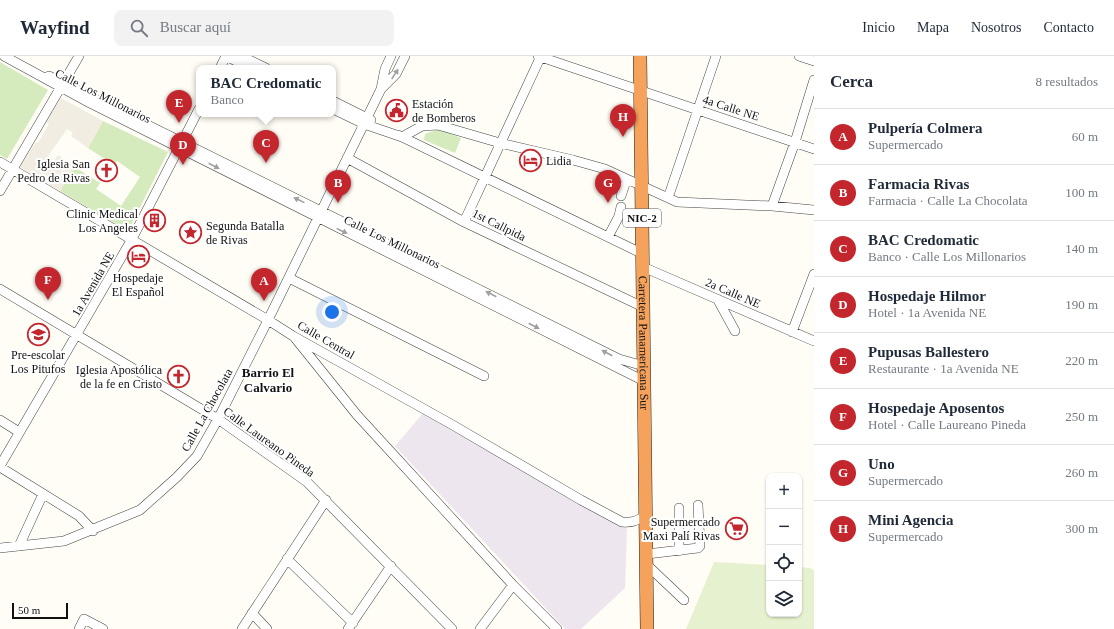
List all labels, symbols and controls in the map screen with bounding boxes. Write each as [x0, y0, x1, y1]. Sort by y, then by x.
search box [114, 10, 394, 46]
text: Wayfind [20, 17, 90, 38]
icon: search [128, 17, 150, 39]
text: Buscar aquí [160, 19, 231, 35]
text: Inicio [862, 20, 895, 35]
text: Mapa [917, 20, 949, 35]
text: Nosotros [971, 20, 1021, 35]
text: Contacto [1043, 20, 1094, 35]
popup [196, 65, 336, 117]
street label: Calle Los Millonarios [53, 66, 153, 126]
one-way arrow [391, 68, 398, 80]
text: Cerca [830, 72, 873, 91]
text: 8 resultados [1036, 74, 1098, 89]
text: BAC Credomatic [211, 75, 321, 91]
pin: E [166, 90, 192, 123]
text: Banco [211, 92, 244, 107]
street label: 4a Calle NE [701, 92, 761, 124]
place label: Estación de Bomberos [412, 97, 476, 125]
public building icon: Estación de Bomberos [383, 98, 409, 124]
pin: H [610, 104, 636, 137]
text: Pulpería Colmera [868, 120, 983, 136]
text: A [838, 129, 848, 144]
text: 60 m [1072, 129, 1098, 144]
pin: C [253, 130, 279, 163]
pin: D [170, 132, 196, 165]
text: Supermercado [868, 137, 943, 152]
hotel icon: Lidia [518, 148, 544, 174]
place label: Lidia [546, 154, 572, 168]
place label: Iglesia San Pedro de Rivas [17, 157, 90, 185]
church icon: Iglesia San Pedro de Rivas [93, 158, 119, 184]
one-way arrow [208, 162, 220, 169]
pin: B [325, 170, 351, 203]
pin: G [595, 170, 621, 203]
text: Farmacia Rivas [868, 176, 969, 192]
text: B [839, 185, 847, 200]
text: 100 m [1065, 185, 1098, 200]
text: Farmacia · Calle La Chocolata [868, 193, 1028, 208]
one-way arrow [293, 197, 305, 203]
street label: 1st Callpida [470, 206, 529, 244]
place label: Clinic Medical Los Angeles [66, 207, 139, 235]
building icon: Clinic Medical Los Angeles [141, 208, 167, 234]
road number: NIC-2 [623, 209, 661, 227]
street label: Calle Los Millonarios [342, 213, 443, 272]
place label: Segunda Batalla de Rivas [206, 219, 285, 247]
place icon: Segunda Batalla de Rivas [177, 220, 203, 246]
one-way arrow [337, 228, 348, 234]
text: BAC Credomatic [868, 232, 979, 248]
text: C [838, 241, 848, 256]
text: 140 m [1065, 241, 1098, 256]
hotel icon: Hospedaje El Español [125, 244, 151, 270]
street label: 1a Avenida NE [69, 249, 117, 319]
text: Banco · Calle Los Millonarios [868, 249, 1026, 264]
pin: F [35, 267, 61, 300]
pin: A [251, 268, 277, 301]
place label: Hospedaje El Español [112, 271, 165, 299]
street label: 2a Calle NE [703, 275, 763, 311]
street label: Carretera Panamericana Sur [636, 276, 651, 410]
text: Hospedaje Hilmor [868, 288, 986, 304]
one-way arrow [485, 291, 497, 298]
text: D [838, 297, 848, 312]
text: 190 m [1065, 297, 1098, 312]
your location [322, 302, 342, 322]
text: Hotel · 1a Avenida NE [868, 305, 986, 320]
street label: Calle Central [295, 318, 358, 362]
school or university icon: Pre-escolar Los Pitufos [25, 321, 51, 347]
one-way arrow [528, 323, 540, 329]
text: Pupusas Ballestero [868, 344, 989, 360]
place label: Pre-escolar Los Pitufos [10, 348, 66, 376]
one-way arrow [602, 349, 613, 356]
text: E [839, 353, 847, 368]
text: 220 m [1065, 353, 1098, 368]
text: Restaurante · 1a Avenida NE [868, 361, 1019, 376]
place label: Iglesia Apostólica de la fe en Cristo [76, 363, 163, 391]
church icon: Iglesia Apostólica de la fe en Cristo [165, 364, 191, 390]
district label: Barrio El Calvario [242, 365, 295, 395]
street label: Calle La Chocolata [178, 366, 236, 454]
text: Hospedaje Aposentos [868, 400, 1004, 416]
street label: Calle Laureano Pineda [221, 404, 318, 480]
text: F [839, 409, 847, 424]
text: 250 m [1065, 409, 1098, 424]
text: Hotel · Calle Laureano Pineda [868, 417, 1026, 432]
text: Uno [868, 456, 895, 472]
text: G [838, 465, 848, 480]
text: 260 m [1065, 465, 1098, 480]
map controls [766, 473, 802, 617]
button: + [766, 473, 802, 509]
text: Supermercado [868, 473, 943, 488]
button: − [766, 509, 802, 545]
text: Mini Agencia [868, 512, 953, 528]
place label: Supermercado Maxi Palí Rivas [643, 515, 720, 543]
supermarket icon: Supermercado Maxi Palí Rivas [723, 516, 749, 542]
text: H [838, 521, 848, 536]
text: 300 m [1065, 521, 1098, 536]
text: Supermercado [868, 529, 943, 544]
button: locate [766, 545, 802, 581]
button: layers [766, 581, 802, 617]
scale bar [12, 601, 68, 620]
text: 50 m [18, 604, 40, 616]

